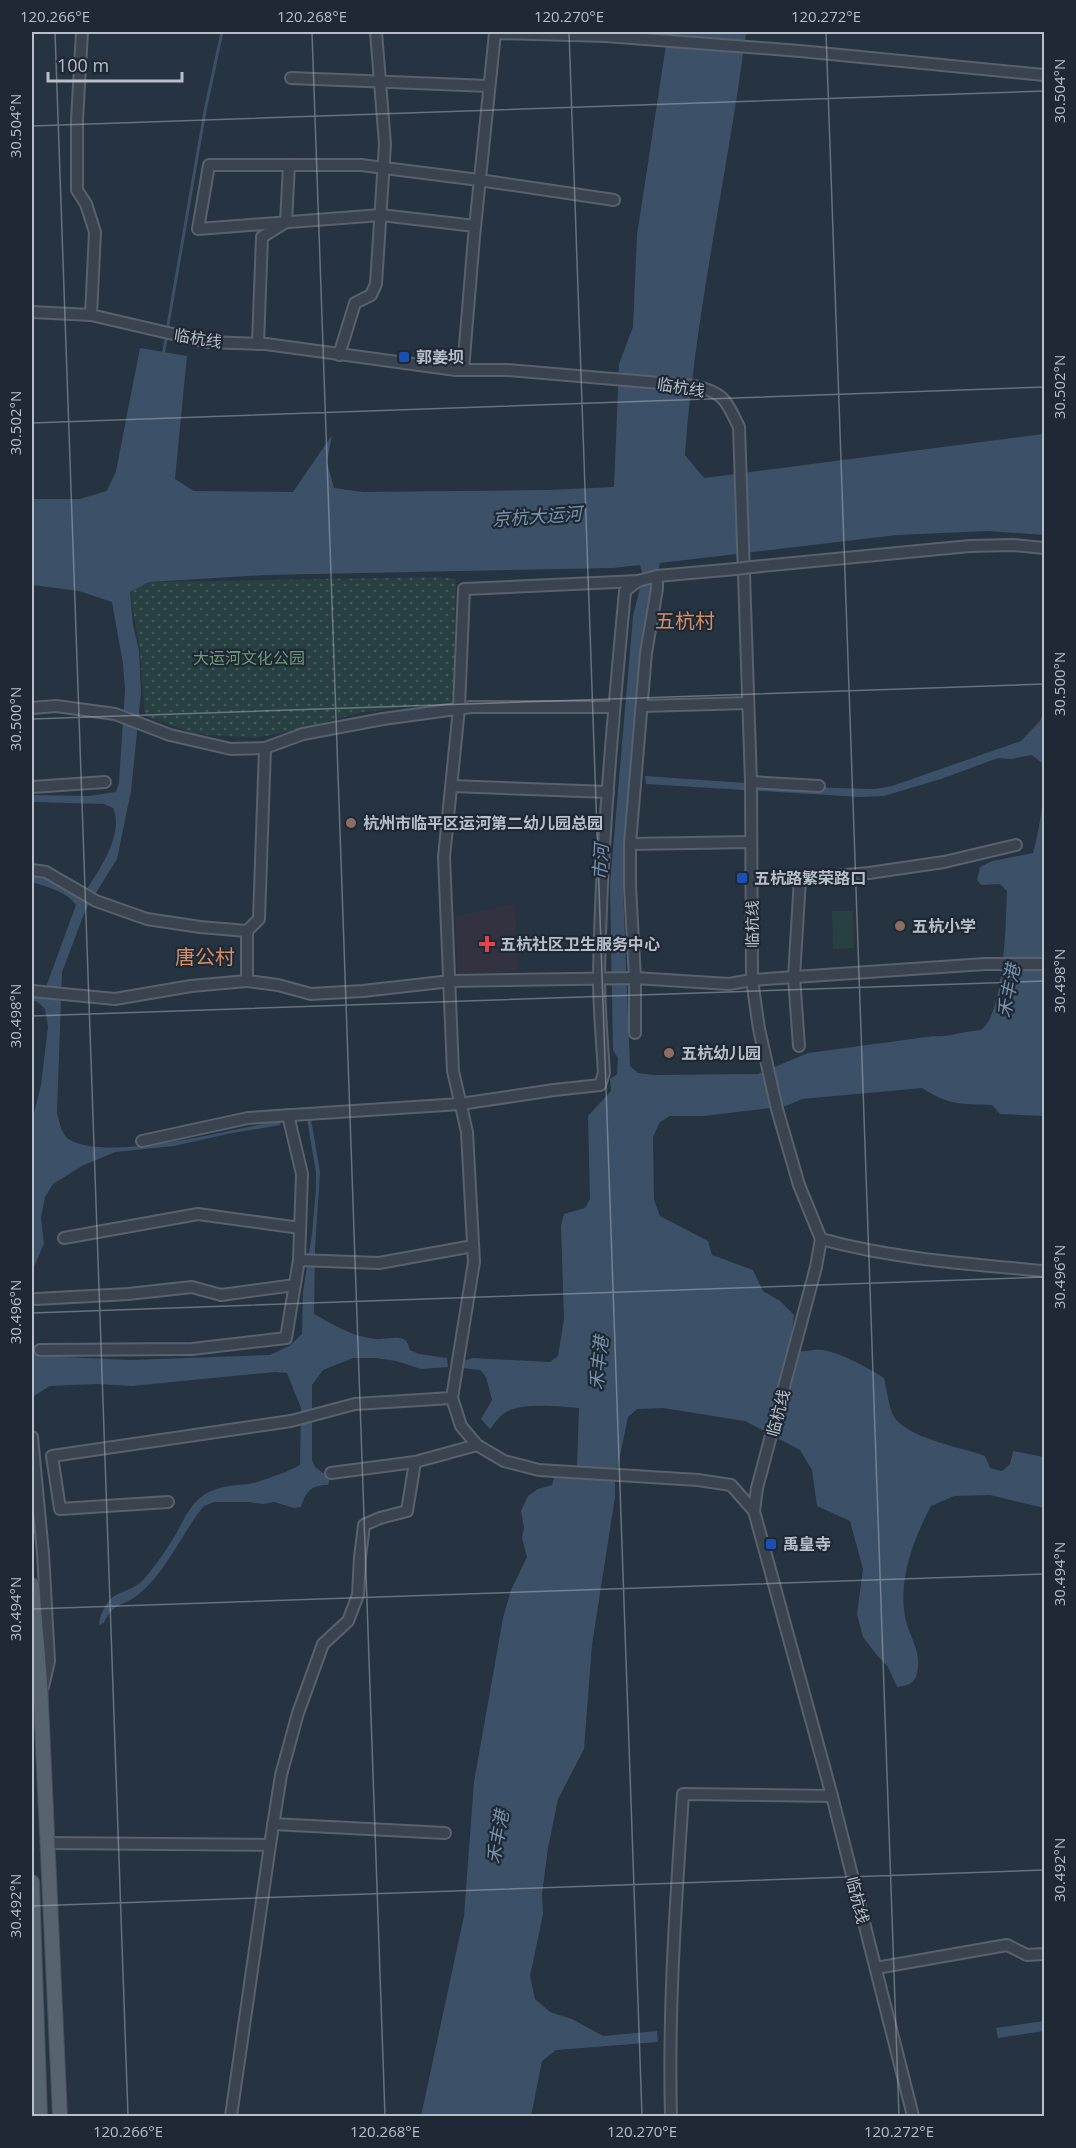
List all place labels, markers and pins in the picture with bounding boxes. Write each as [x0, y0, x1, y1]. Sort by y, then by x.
place label: 郭姜坝 [416, 346, 464, 368]
marker: 郭姜坝 [397, 350, 411, 364]
place label: 杭州市临平区运河第二幼儿园总园 [363, 812, 603, 834]
marker: 杭州市临平区运河第二幼儿园总园 [344, 816, 358, 830]
place label: 五杭路繁荣路口 [754, 867, 866, 889]
marker: 五杭路繁荣路口 [735, 871, 749, 885]
place label: 五杭小学 [912, 915, 976, 937]
marker: 五杭小学 [893, 919, 907, 933]
place label: 五杭社区卫生服务中心 [500, 933, 660, 955]
marker: 五杭社区卫生服务中心 [478, 935, 496, 953]
place label: 五杭幼儿园 [681, 1042, 761, 1064]
marker: 五杭幼儿园 [662, 1046, 676, 1060]
place label: 禹皇寺 [783, 1533, 831, 1555]
marker: 禹皇寺 [764, 1537, 778, 1551]

